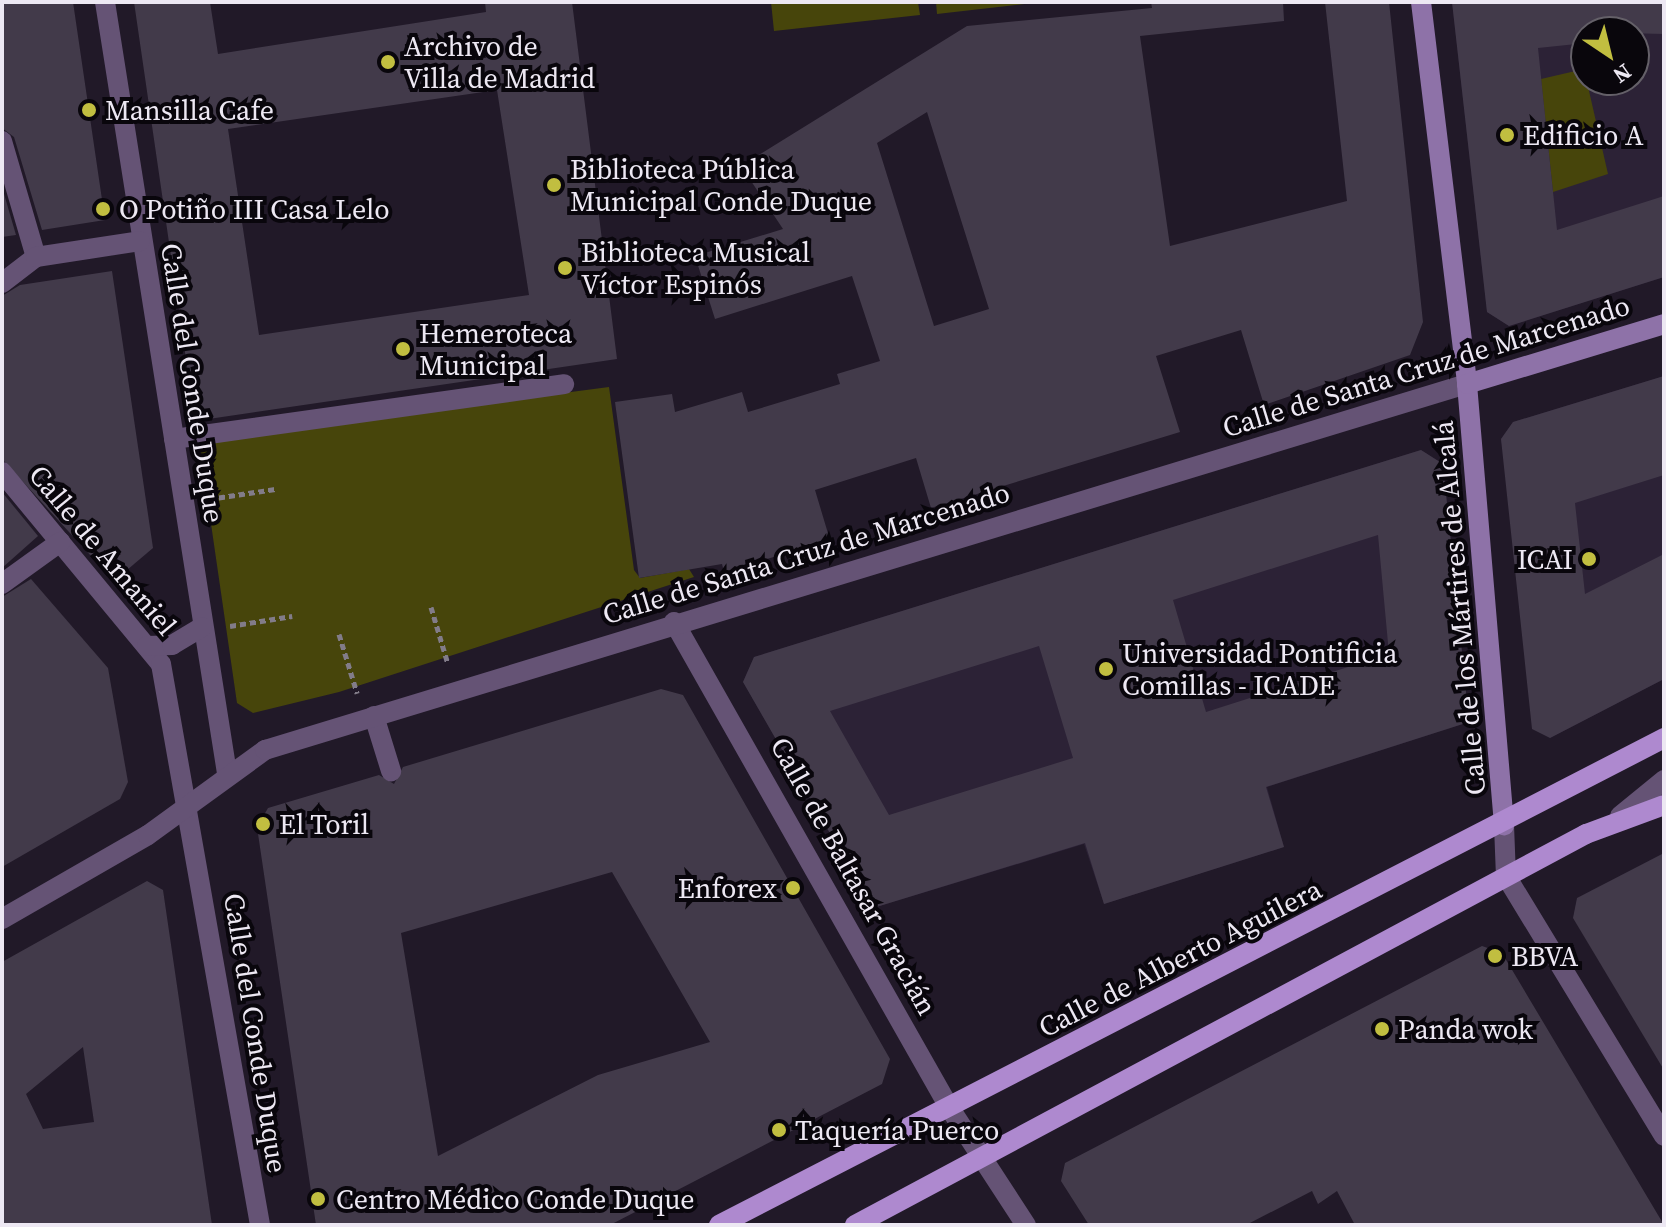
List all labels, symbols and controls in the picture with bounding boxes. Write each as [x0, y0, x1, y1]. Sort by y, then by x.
north arrow [1570, 16, 1650, 96]
place label: Archivo de Villa de Madrid [404, 29, 595, 95]
marker: Archivo de Villa de Madrid [379, 53, 397, 71]
text: N [1607, 57, 1638, 91]
place label: Mansilla Cafe [105, 93, 274, 127]
marker: Mansilla Cafe [80, 101, 98, 119]
place label: Edificio A [1523, 118, 1644, 152]
marker: Edificio A [1498, 126, 1516, 144]
place label: Biblioteca Pública Municipal Conde Duque [570, 152, 872, 218]
marker: Biblioteca Pública Municipal Conde Duque [545, 176, 563, 194]
place label: O Potiño III Casa Lelo [119, 192, 390, 226]
marker: O Potiño III Casa Lelo [94, 200, 112, 218]
place label: Biblioteca Musical Víctor Espinós [581, 235, 810, 301]
street label: Calle del Conde Duque [154, 241, 232, 525]
marker: Biblioteca Musical Víctor Espinós [556, 259, 574, 277]
street label: Calle de Santa Cruz de Marcenado [1218, 288, 1634, 444]
place label: Hemeroteca Municipal [419, 316, 572, 382]
marker: Hemeroteca Municipal [394, 340, 412, 358]
street label: Calle de los Mártires de Alcalá [1426, 420, 1492, 796]
street label: Calle de Amaniel [22, 458, 184, 642]
street label: Calle de Santa Cruz de Marcenado [598, 475, 1014, 631]
place label: ICAI [1517, 542, 1573, 576]
marker: ICAI [1580, 550, 1598, 568]
place label: Universidad Pontificia Comillas - ICADE [1122, 636, 1397, 702]
marker: Universidad Pontificia Comillas - ICADE [1097, 660, 1115, 678]
street label: Calle de Baltasar Gracián [764, 731, 944, 1021]
place label: El Toril [279, 807, 370, 841]
marker: El Toril [254, 815, 272, 833]
place label: Enforex [678, 871, 777, 905]
street label: Calle de Alberto Aguilera [1033, 872, 1327, 1044]
marker: Enforex [784, 879, 802, 897]
street label: Calle del Conde Duque [217, 891, 295, 1175]
place label: BBVA [1511, 939, 1578, 973]
marker: BBVA [1486, 947, 1504, 965]
place label: Panda wok [1398, 1012, 1533, 1046]
marker: Panda wok [1373, 1020, 1391, 1038]
place label: Taquería Puerco [795, 1113, 999, 1147]
marker: Taquería Puerco [770, 1121, 788, 1139]
place label: Centro Médico Conde Duque [336, 1182, 695, 1216]
marker: Centro Médico Conde Duque [307, 1188, 329, 1210]

